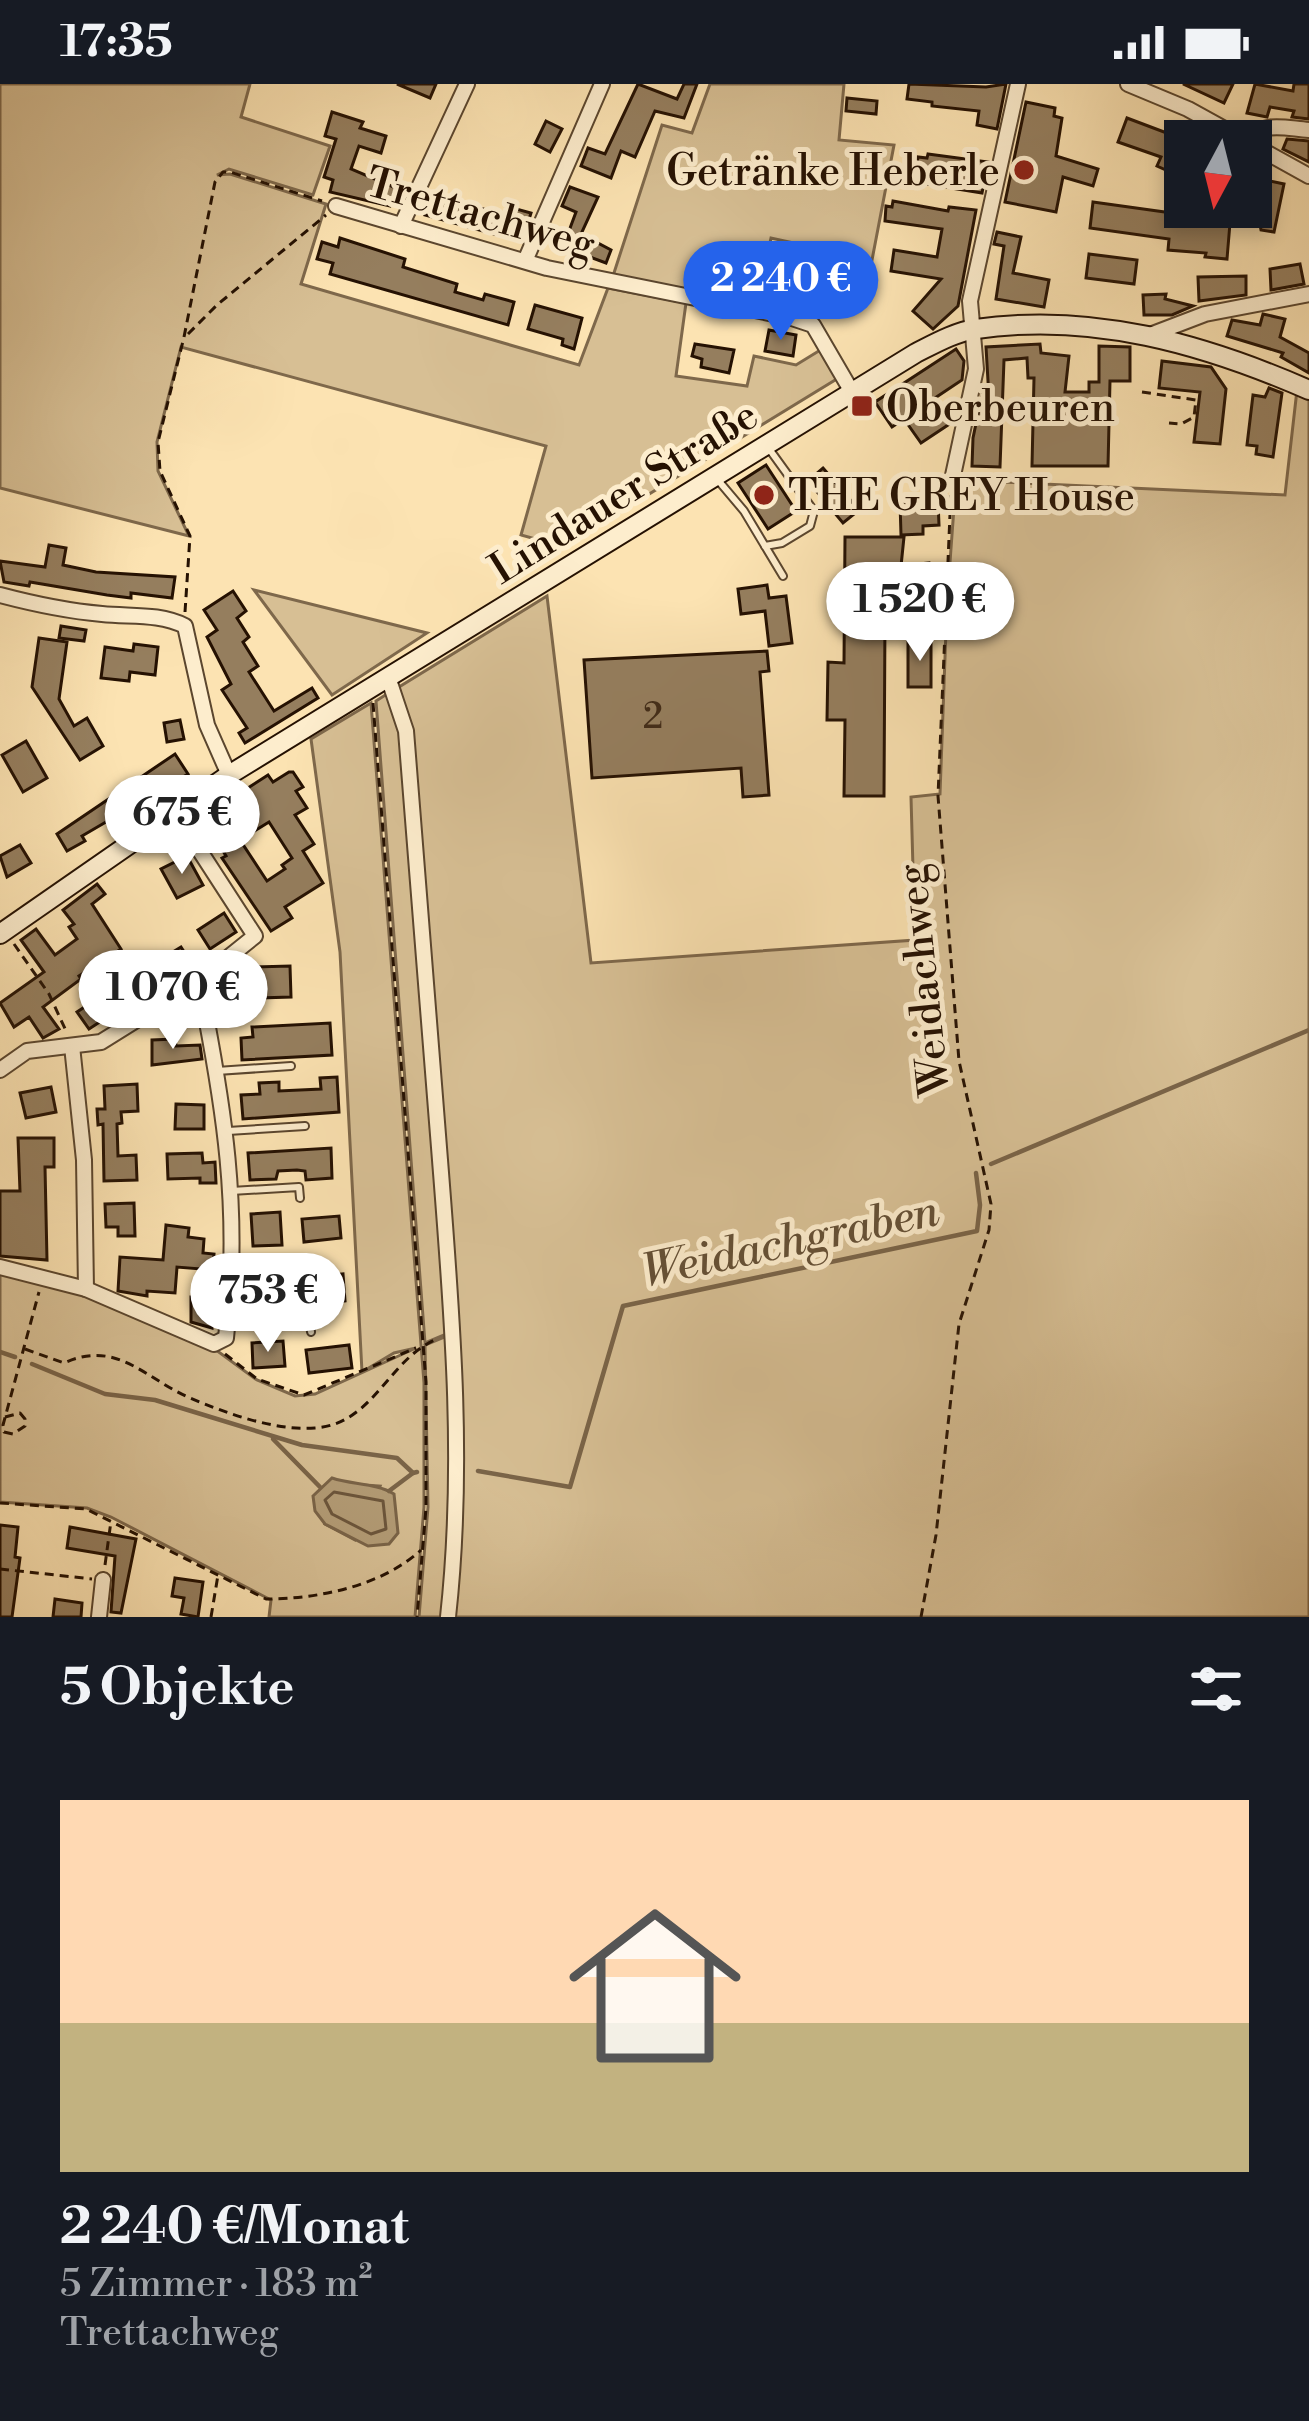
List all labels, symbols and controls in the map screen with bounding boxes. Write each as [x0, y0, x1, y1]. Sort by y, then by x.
text: 17:35 [60, 14, 173, 71]
north arrow [1164, 120, 1272, 228]
map controls [1164, 120, 1272, 228]
place label: Getränke Heberle [666, 146, 1000, 199]
street label: Trettachweg [359, 156, 601, 273]
marker: Getränke Heberle [1011, 157, 1037, 183]
pin: 2 240 € [670, 241, 892, 343]
text: 2 240 € [710, 255, 852, 304]
place label: Oberbeuren [886, 382, 1115, 435]
street label: Lindauer Straße [480, 389, 768, 597]
marker: Oberbeuren [849, 393, 875, 419]
place label: THE GREY House [788, 471, 1135, 524]
marker: THE GREY House [751, 482, 777, 508]
pin: 1 520 € [809, 562, 1031, 664]
text: 1 520 € [853, 576, 987, 625]
house number: 2 [643, 695, 663, 740]
pin: 675 € [98, 775, 266, 877]
text: 675 € [132, 789, 232, 838]
street label: Weidachweg [886, 861, 964, 1100]
pin: 1 070 € [62, 950, 284, 1052]
text: 1 070 € [106, 964, 240, 1013]
water label: Weidachgraben [637, 1183, 945, 1302]
pin: 753 € [184, 1253, 352, 1355]
text: 753 € [217, 1267, 319, 1316]
icon: filters [1183, 1656, 1249, 1722]
text: 5 Objekte [60, 1657, 294, 1721]
icon: home [547, 1878, 763, 2094]
text: 2 240 €/Monat [60, 2196, 409, 2260]
text: 5 Zimmer · 183 m² [60, 2260, 373, 2309]
text: Trettachweg [60, 2309, 279, 2358]

